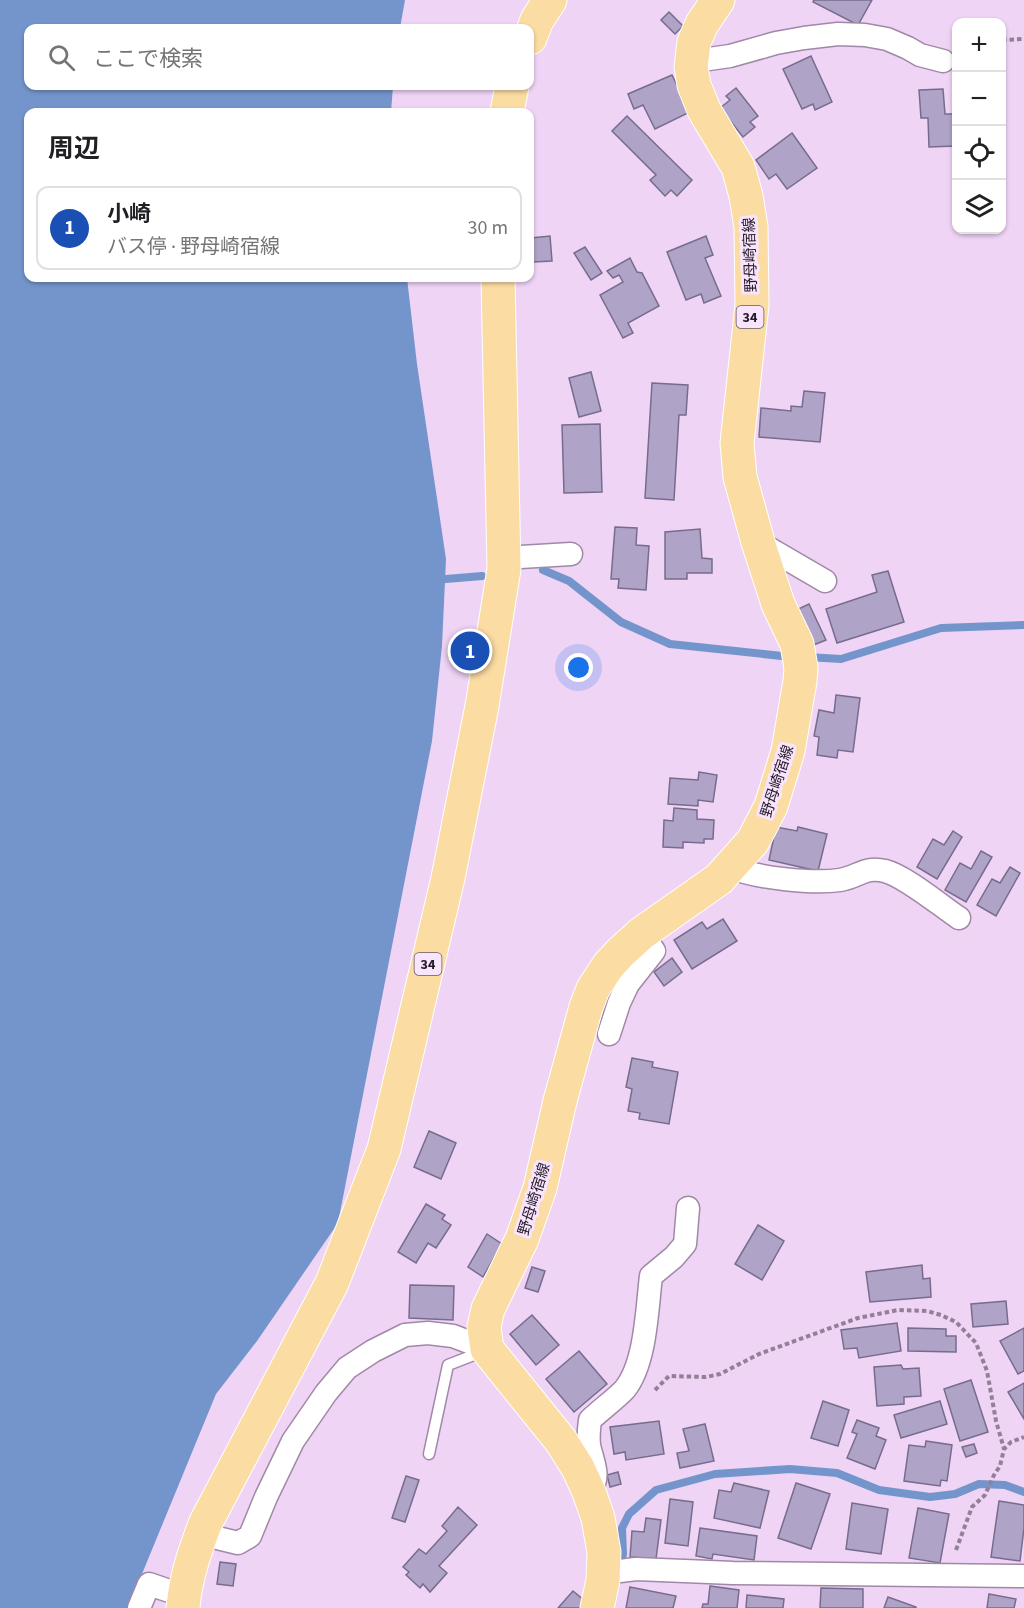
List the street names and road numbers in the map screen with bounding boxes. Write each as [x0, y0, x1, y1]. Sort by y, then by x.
street label: 野母崎宿線 [739, 217, 762, 293]
road number: 34 [736, 306, 764, 328]
street label: 野母崎宿線 [756, 742, 799, 820]
road number: 34 [414, 953, 442, 975]
street label: 野母崎宿線 [513, 1160, 555, 1238]

